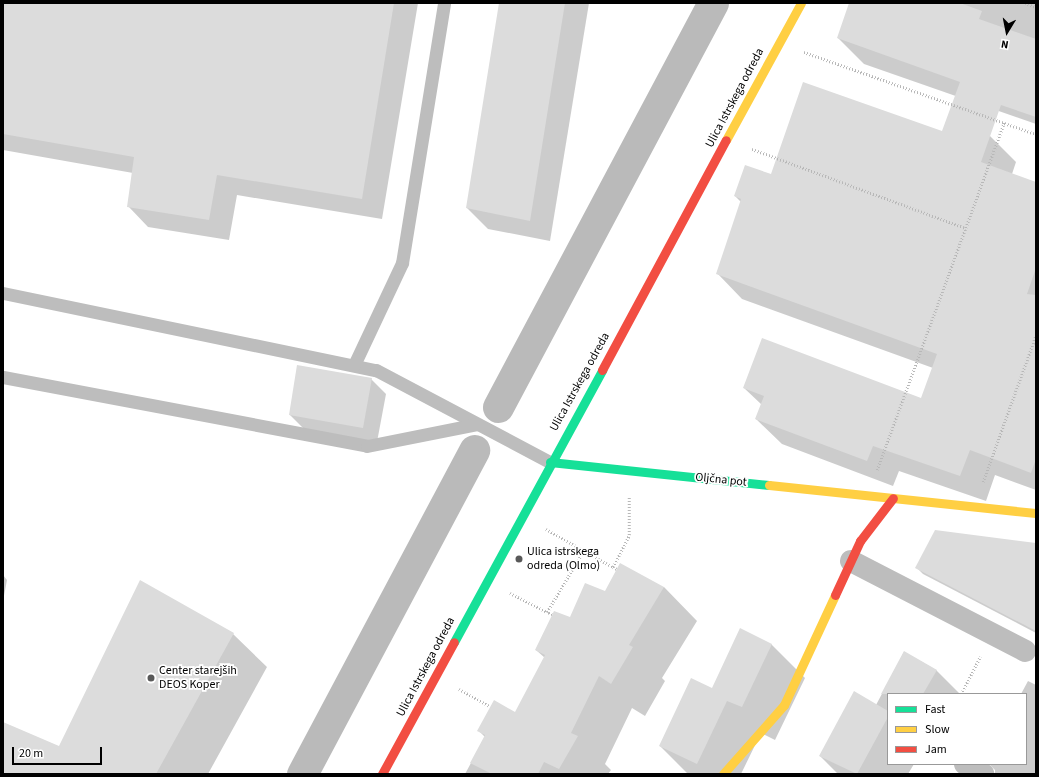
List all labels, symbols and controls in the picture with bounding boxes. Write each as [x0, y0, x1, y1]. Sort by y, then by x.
north arrow [987, 12, 1027, 52]
text: N [1000, 36, 1010, 52]
street label: Ulica Istrskega odreda [703, 46, 767, 150]
street label: Ulica Istrskega odreda [547, 330, 613, 434]
street label: Oljčna pot [695, 470, 747, 490]
place label: Ulica istrskega odreda (Olmo) [527, 545, 600, 573]
marker: Ulica istrskega odreda (Olmo) [514, 554, 524, 564]
street label: Ulica Istrskega odreda [394, 615, 458, 719]
place label: Center starejših DEOS Koper [159, 664, 237, 692]
marker: Center starejših DEOS Koper [146, 673, 156, 683]
legend [887, 693, 1027, 765]
text: Fast [925, 701, 945, 718]
text: Slow [925, 721, 950, 738]
scale bar [14, 739, 104, 765]
text: Jam [925, 741, 947, 758]
text: 20 m [19, 745, 43, 762]

